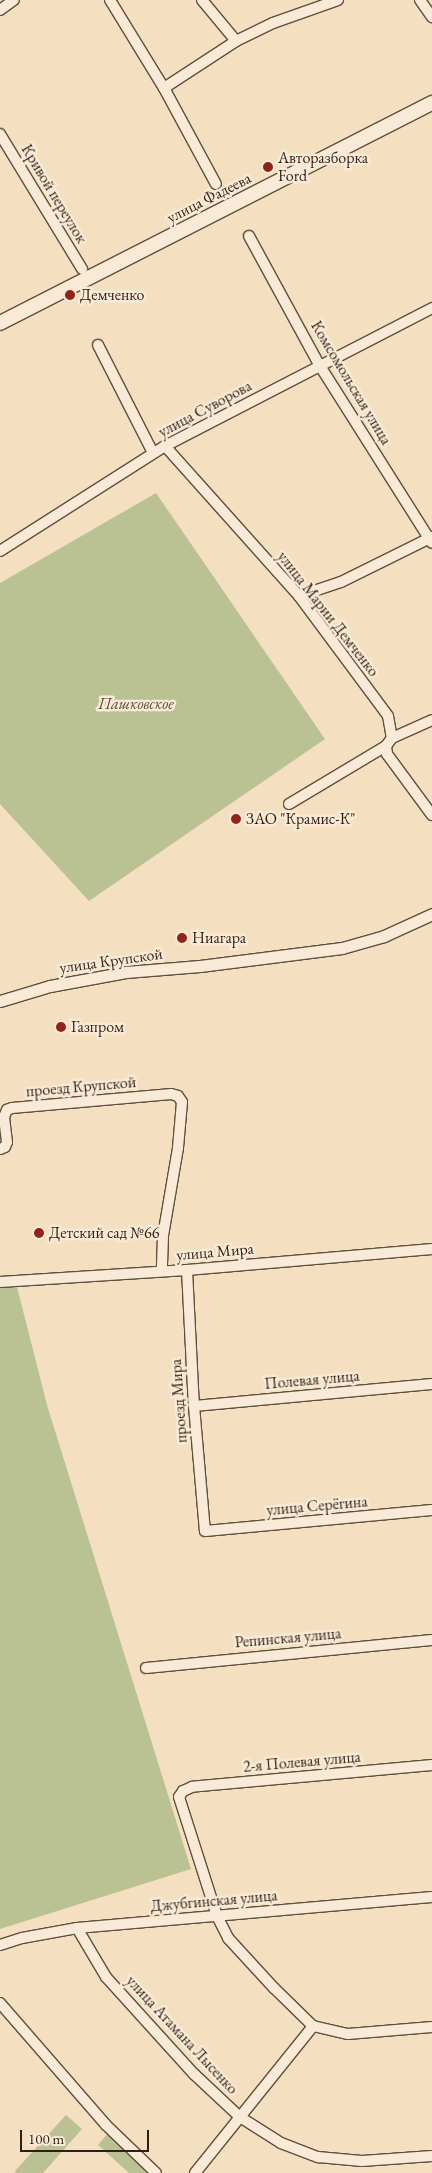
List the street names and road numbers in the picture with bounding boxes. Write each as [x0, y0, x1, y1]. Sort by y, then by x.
street label: Кривой переулок [17, 141, 91, 247]
street label: улица Фадеева [164, 169, 254, 227]
street label: Комсомольская улица [306, 317, 396, 449]
street label: улица Суворова [155, 376, 255, 442]
street label: улица Марии Демченко [273, 547, 383, 681]
street label: улица Крупской [58, 944, 164, 978]
street label: проезд Крупской [25, 1073, 137, 1101]
street label: улица Мира [175, 1239, 255, 1265]
street label: проезд Мира [166, 1358, 192, 1444]
street label: Полевая улица [264, 1366, 360, 1394]
street label: улица Серёгина [266, 1492, 368, 1520]
street label: Репинская улица [234, 1624, 342, 1652]
street label: 2-я Полевая улица [242, 1747, 362, 1777]
street label: Джубгинская улица [150, 1886, 278, 1916]
street label: улица Атамана Лысенко [122, 1972, 242, 2098]

